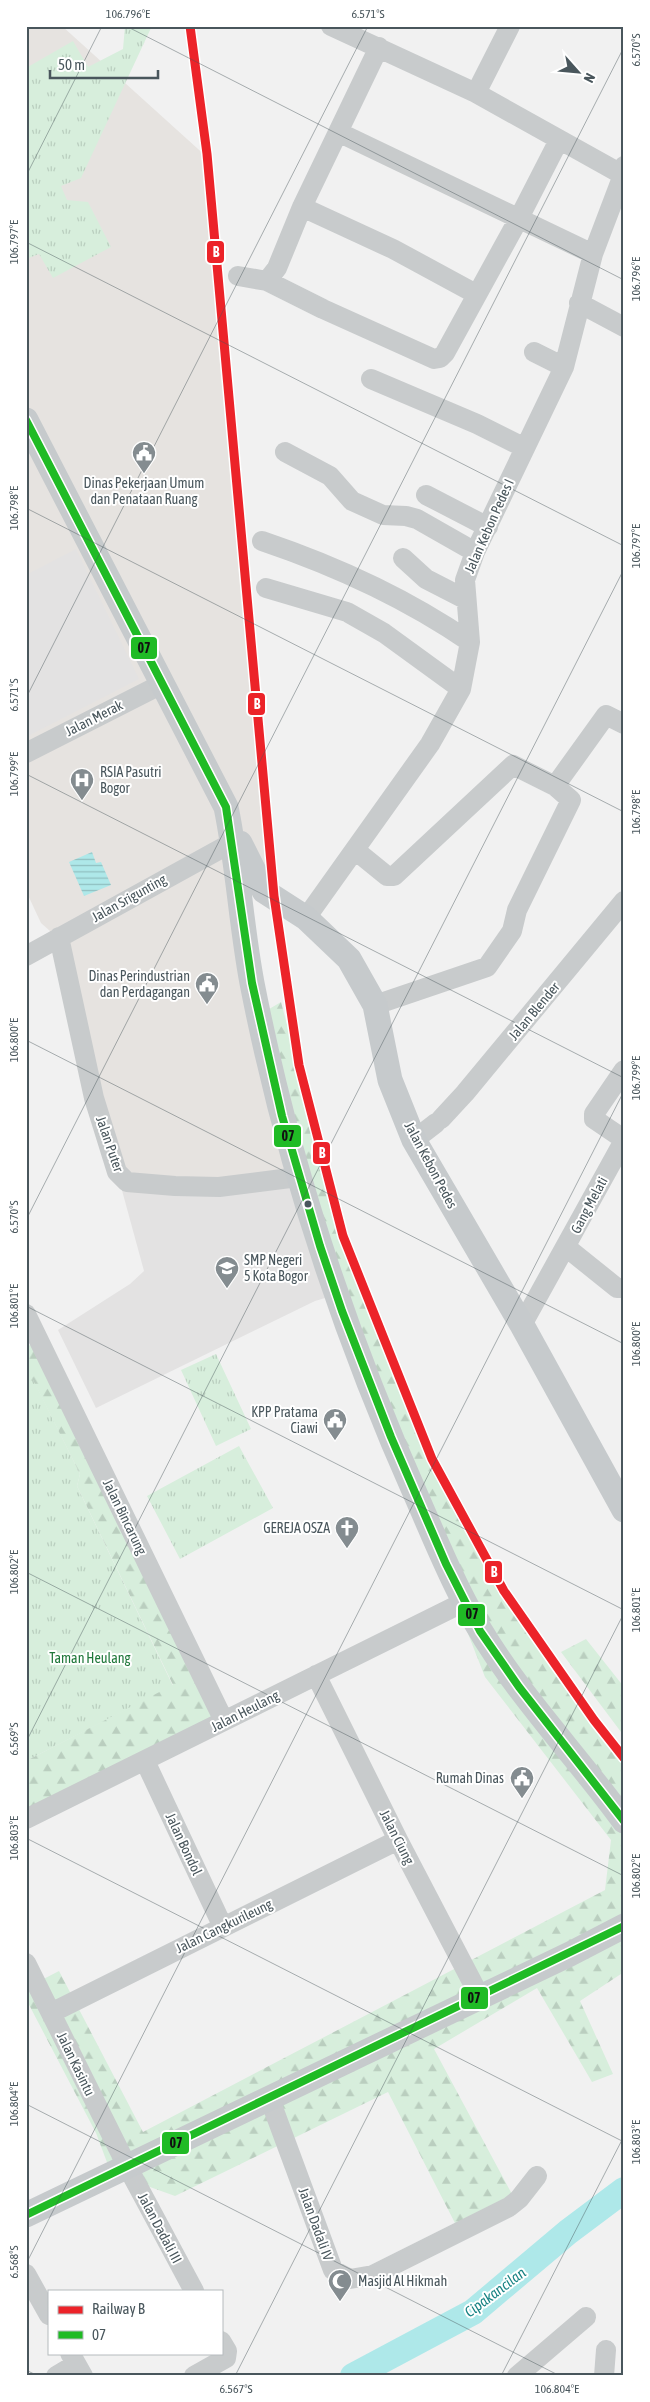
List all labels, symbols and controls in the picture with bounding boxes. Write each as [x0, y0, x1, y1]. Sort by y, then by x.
text: 106.796°E [106, 7, 150, 21]
text: 6.571°S [351, 7, 385, 21]
text: 6.570°S [629, 33, 643, 67]
scale bar [50, 48, 158, 80]
north arrow [552, 48, 602, 98]
text: 50 m [58, 56, 85, 73]
text: N [581, 71, 599, 85]
text: 106.797°E [7, 220, 21, 264]
line badge: B [206, 240, 225, 264]
text: B [213, 244, 220, 260]
text: 106.796°E [629, 257, 643, 301]
public building icon: Dinas Pekerjaan Umum dan Penataan Ruang [131, 440, 157, 474]
place label: Dinas Pekerjaan Umum dan Penataan Ruang [84, 475, 204, 507]
street label: Jalan Kebon Pedes I [461, 477, 517, 575]
text: 106.798°E [7, 486, 21, 530]
text: 106.797°E [629, 524, 643, 568]
line badge: 07 [130, 636, 158, 660]
text: 07 [137, 640, 151, 656]
text: 6.571°S [7, 678, 21, 712]
line badge: B [247, 692, 266, 716]
text: B [254, 696, 261, 712]
street label: Jalan Merak [63, 697, 125, 739]
text: 106.799°E [7, 752, 21, 796]
place label: RSIA Pasutri Bogor [100, 764, 161, 796]
hospital icon: RSIA Pasutri Bogor [69, 767, 95, 801]
text: 106.798°E [629, 790, 643, 834]
street label: Jalan Srigunting [89, 871, 169, 925]
place label: Dinas Perindustrian dan Perdagangan [89, 968, 190, 1000]
public building icon: Dinas Perindustrian dan Perdagangan [194, 971, 220, 1005]
street label: Jalan Blender [505, 978, 563, 1043]
text: 106.800°E [7, 1018, 21, 1062]
text: 106.799°E [629, 1056, 643, 1100]
street label: Jalan Puter [93, 1114, 127, 1175]
street label: Jalan Kebon Pedes [401, 1119, 461, 1211]
line badge: 07 [273, 1124, 302, 1148]
text: 07 [281, 1128, 295, 1144]
line badge: B [312, 1141, 331, 1165]
text: B [319, 1145, 326, 1161]
street label: Gang Melati [567, 1174, 611, 1236]
unlabelled marker [303, 1199, 313, 1209]
text: 6.570°S [7, 1200, 21, 1234]
place label: SMP Negeri 5 Kota Bogor [244, 1252, 309, 1284]
school or university icon: SMP Negeri 5 Kota Bogor [214, 1255, 240, 1289]
text: 106.801°E [7, 1284, 21, 1328]
text: 106.800°E [629, 1322, 643, 1366]
place label: KPP Pratama Ciawi [251, 1404, 318, 1436]
public building icon: KPP Pratama Ciawi [322, 1407, 348, 1441]
street label: Jalan Bincarung [100, 1477, 150, 1557]
church icon: GEREJA OSZA [334, 1515, 360, 1549]
place label: GEREJA OSZA [263, 1520, 330, 1536]
text: 106.802°E [7, 1550, 21, 1594]
line badge: B [484, 1560, 503, 1584]
text: B [491, 1564, 498, 1580]
text: 106.801°E [629, 1588, 643, 1632]
line badge: 07 [457, 1603, 486, 1627]
text: 07 [465, 1606, 479, 1622]
park label: Taman Heulang [49, 1650, 131, 1666]
street label: Jalan Heulang [208, 1687, 282, 1735]
text: 6.569°S [7, 1722, 21, 1756]
public building icon: Rumah Dinas [509, 1765, 535, 1799]
place label: Rumah Dinas [436, 1770, 504, 1786]
street label: Jalan Ciung [376, 1807, 418, 1867]
street label: Jalan Bondol [163, 1810, 205, 1878]
text: 106.803°E [7, 1816, 21, 1860]
text: 106.802°E [629, 1854, 643, 1898]
street label: Jalan Cangkurileung [173, 1896, 275, 1956]
line badge: 07 [460, 1986, 489, 2010]
text: 07 [467, 1990, 481, 2006]
street label: Jalan Kasintu [54, 2030, 98, 2098]
text: 106.804°E [7, 2082, 21, 2126]
text: 106.803°E [629, 2120, 643, 2164]
line badge: 07 [161, 2131, 190, 2155]
text: 07 [169, 2135, 183, 2151]
street label: Jalan Dadali IV [295, 2185, 337, 2263]
street label: Jalan Dadali III [135, 2190, 185, 2266]
text: 6.568°S [7, 2245, 21, 2279]
water label: Cipakancilan [461, 2264, 529, 2320]
mosque icon: Masjid Al Hikmah [327, 2268, 353, 2302]
place label: Masjid Al Hikmah [358, 2273, 447, 2289]
legend [48, 2290, 222, 2354]
text: Railway B [92, 2300, 145, 2317]
text: 07 [92, 2326, 106, 2343]
text: 6.567°S [219, 2382, 253, 2396]
text: 106.804°E [535, 2382, 579, 2396]

